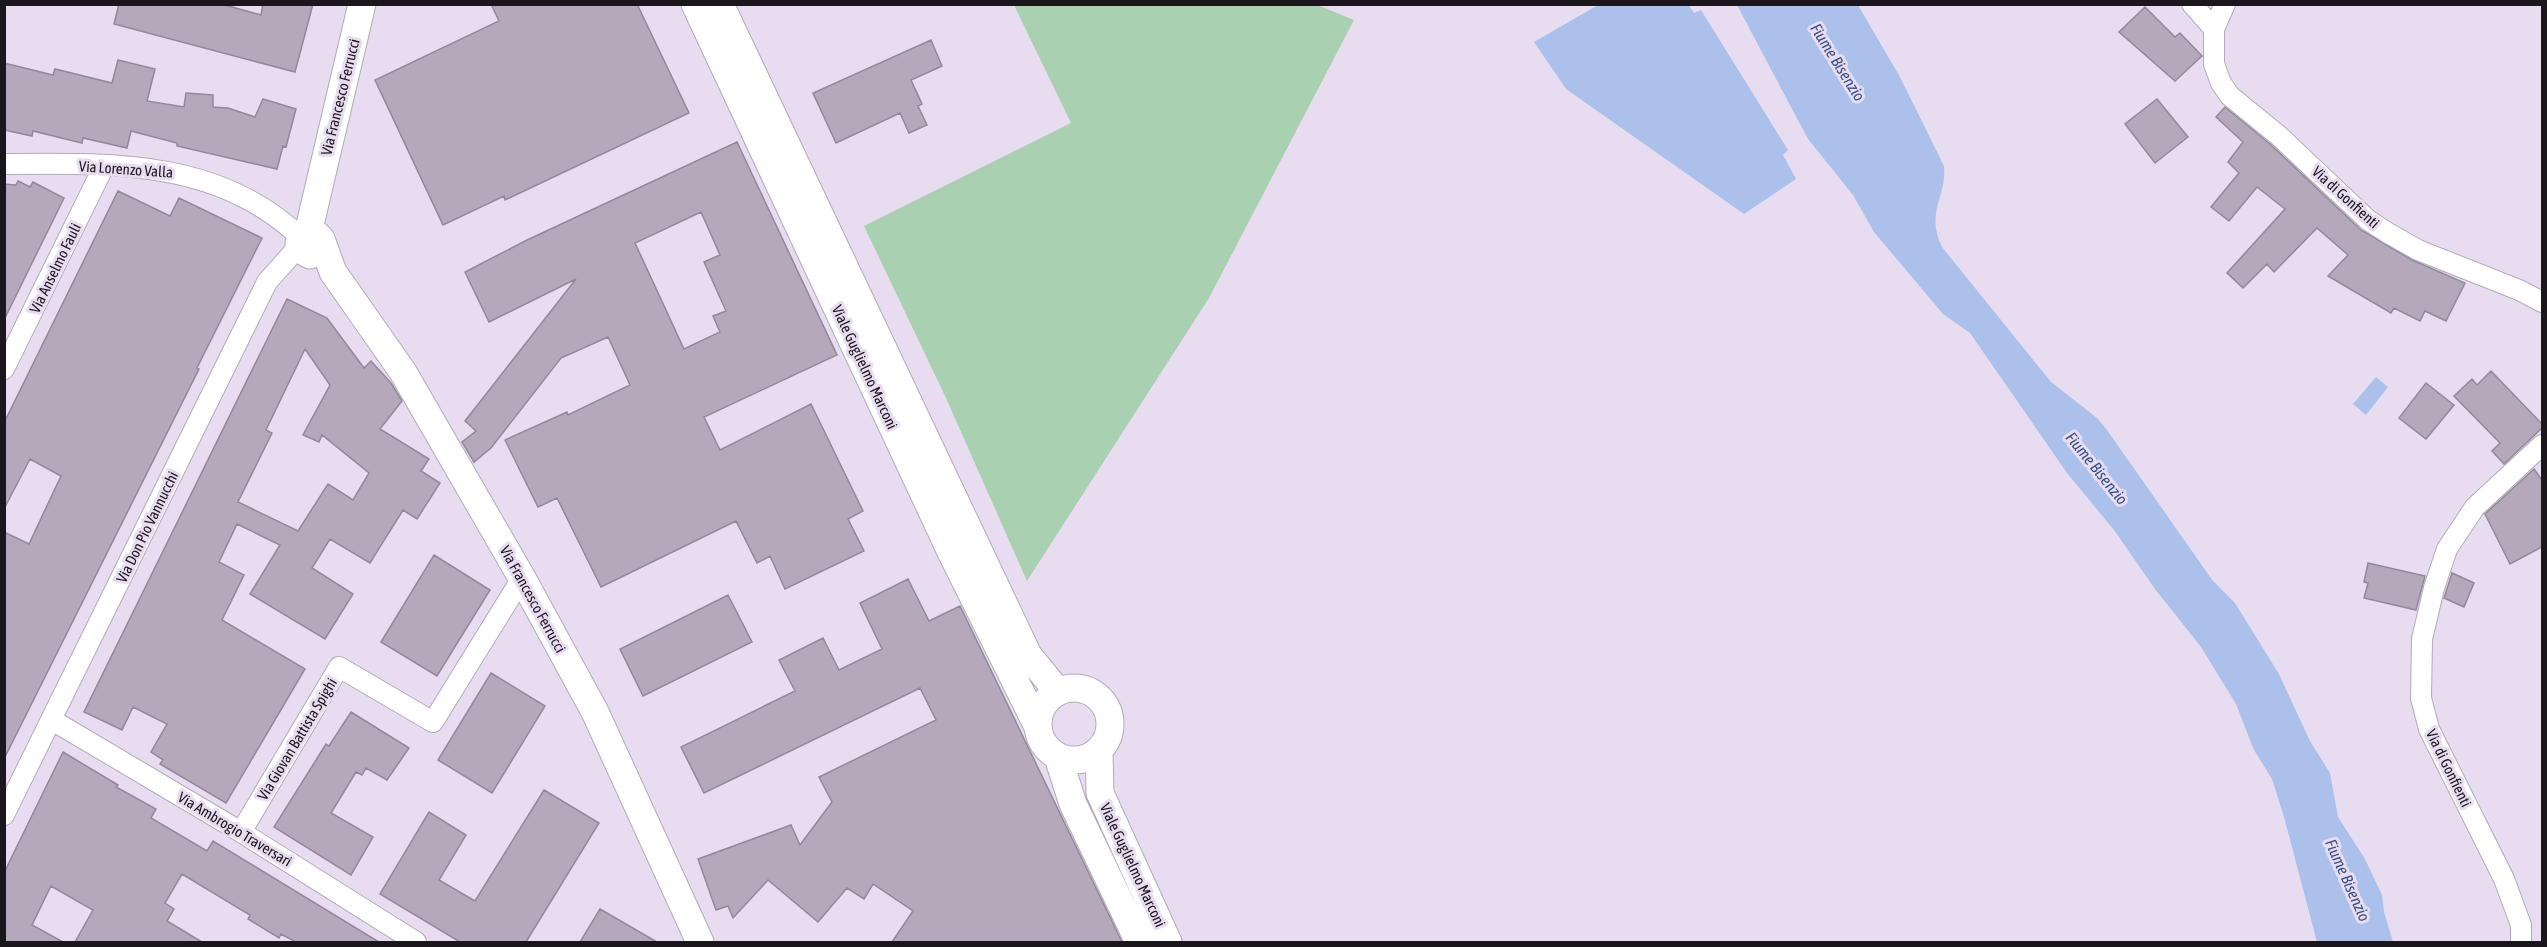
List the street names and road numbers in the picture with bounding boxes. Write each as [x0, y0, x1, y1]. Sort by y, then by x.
street label: Via Francesco Ferrucci [317, 37, 363, 157]
street label: Via Lorenzo Valla [78, 157, 174, 181]
street label: Via di Gonfienti [2309, 163, 2383, 231]
street label: Via Anselmo Fauli [26, 220, 84, 316]
street label: Viale Guglielmo Marconi [829, 302, 901, 432]
street label: Via Don Pio Vannucchi [113, 469, 181, 585]
street label: Via Francesco Ferrucci [497, 543, 569, 655]
street label: Via Giovan Battista Spighi [254, 675, 340, 803]
street label: Via di Gonfienti [2423, 726, 2475, 810]
street label: Via Ambrogio Traversari [175, 788, 295, 870]
street label: Viale Guglielmo Marconi [1097, 800, 1169, 930]

